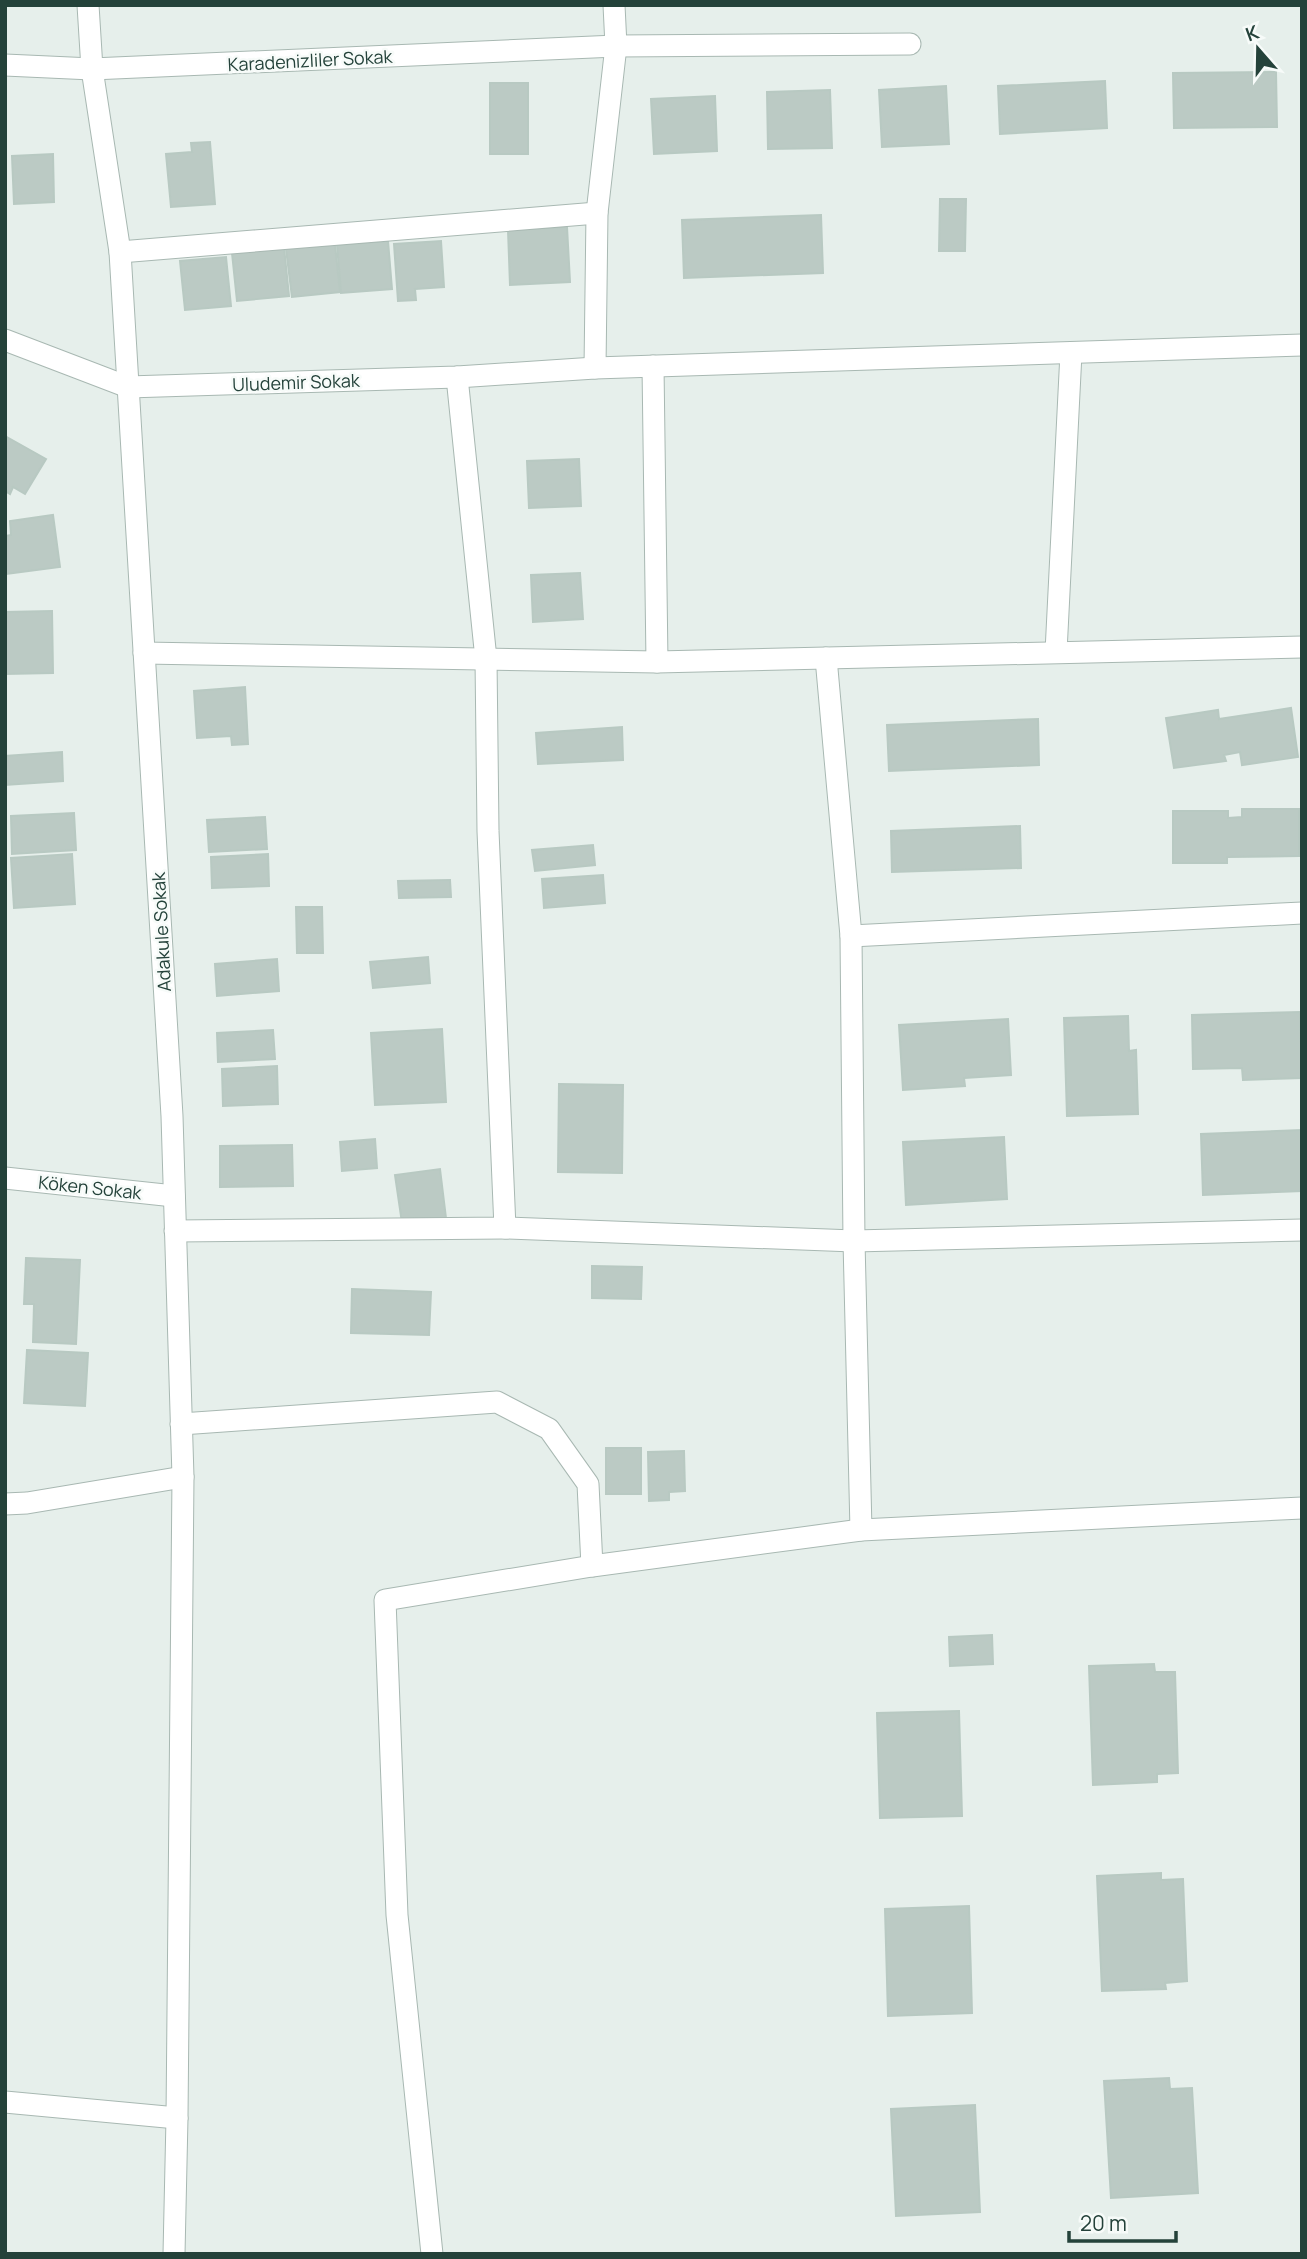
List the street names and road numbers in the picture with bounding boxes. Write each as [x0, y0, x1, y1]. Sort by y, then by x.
street label: Karadenizliler Sokak [227, 44, 394, 76]
street label: Uludemir Sokak [232, 368, 361, 396]
street label: Adakule Sokak [146, 871, 176, 992]
street label: Köken Sokak [37, 1170, 144, 1204]

